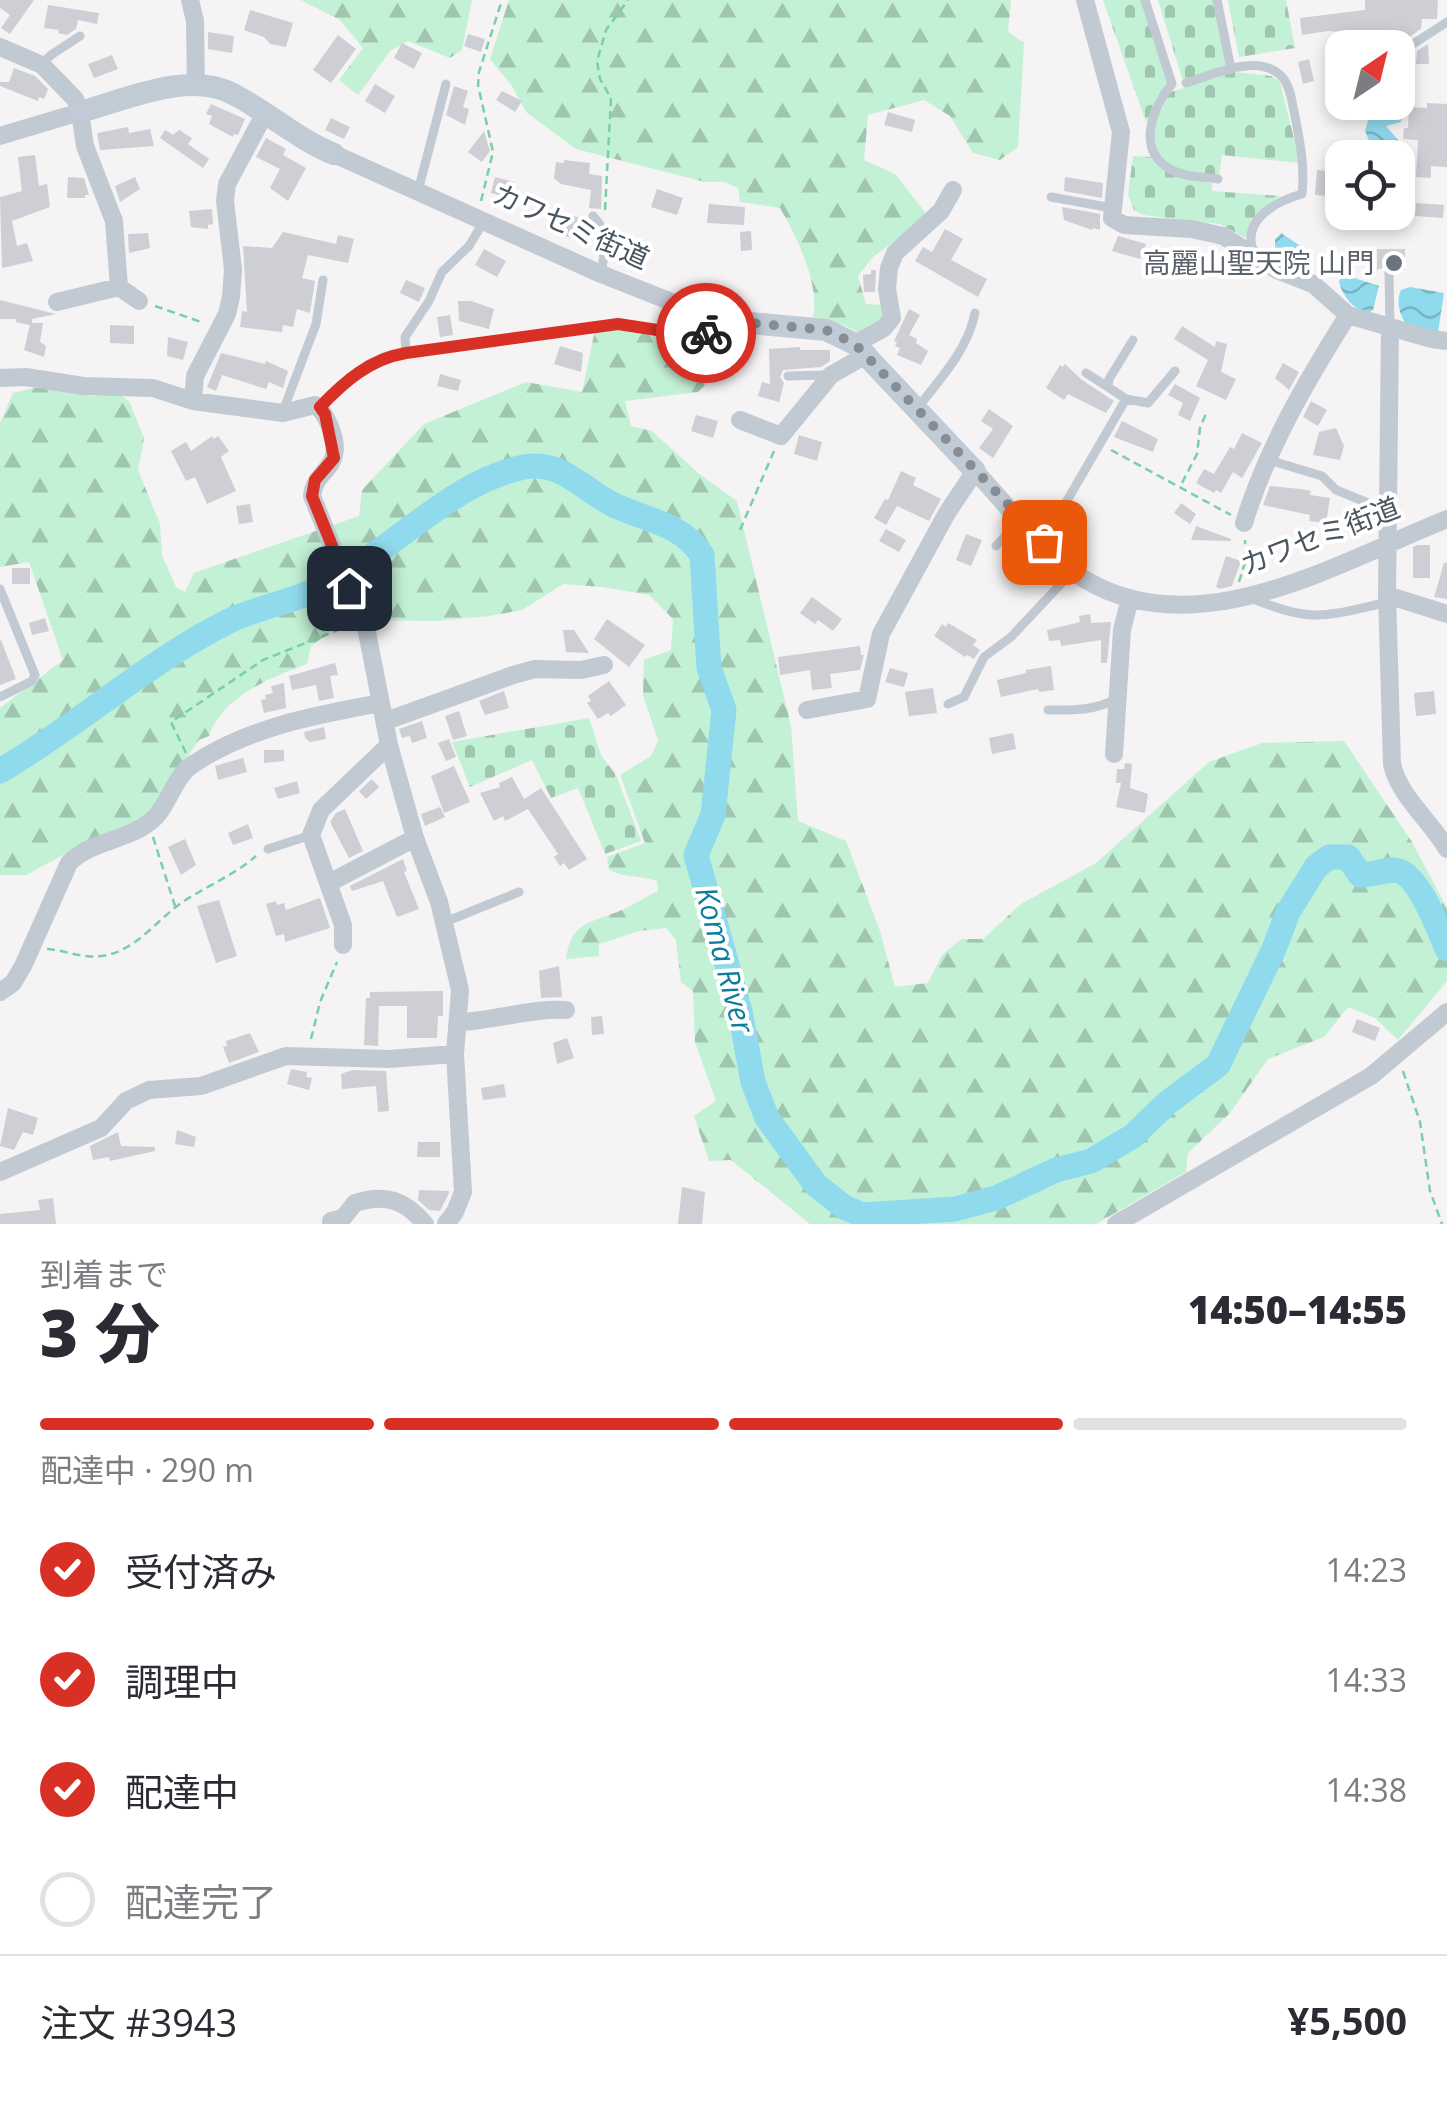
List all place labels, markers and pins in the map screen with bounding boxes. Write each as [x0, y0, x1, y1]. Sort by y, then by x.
place label: 高麗山聖天院 山門 [1143, 243, 1374, 281]
marker: 高麗山聖天院 山門 [1383, 252, 1405, 274]
pin [1002, 500, 1087, 585]
pin [307, 546, 392, 631]

